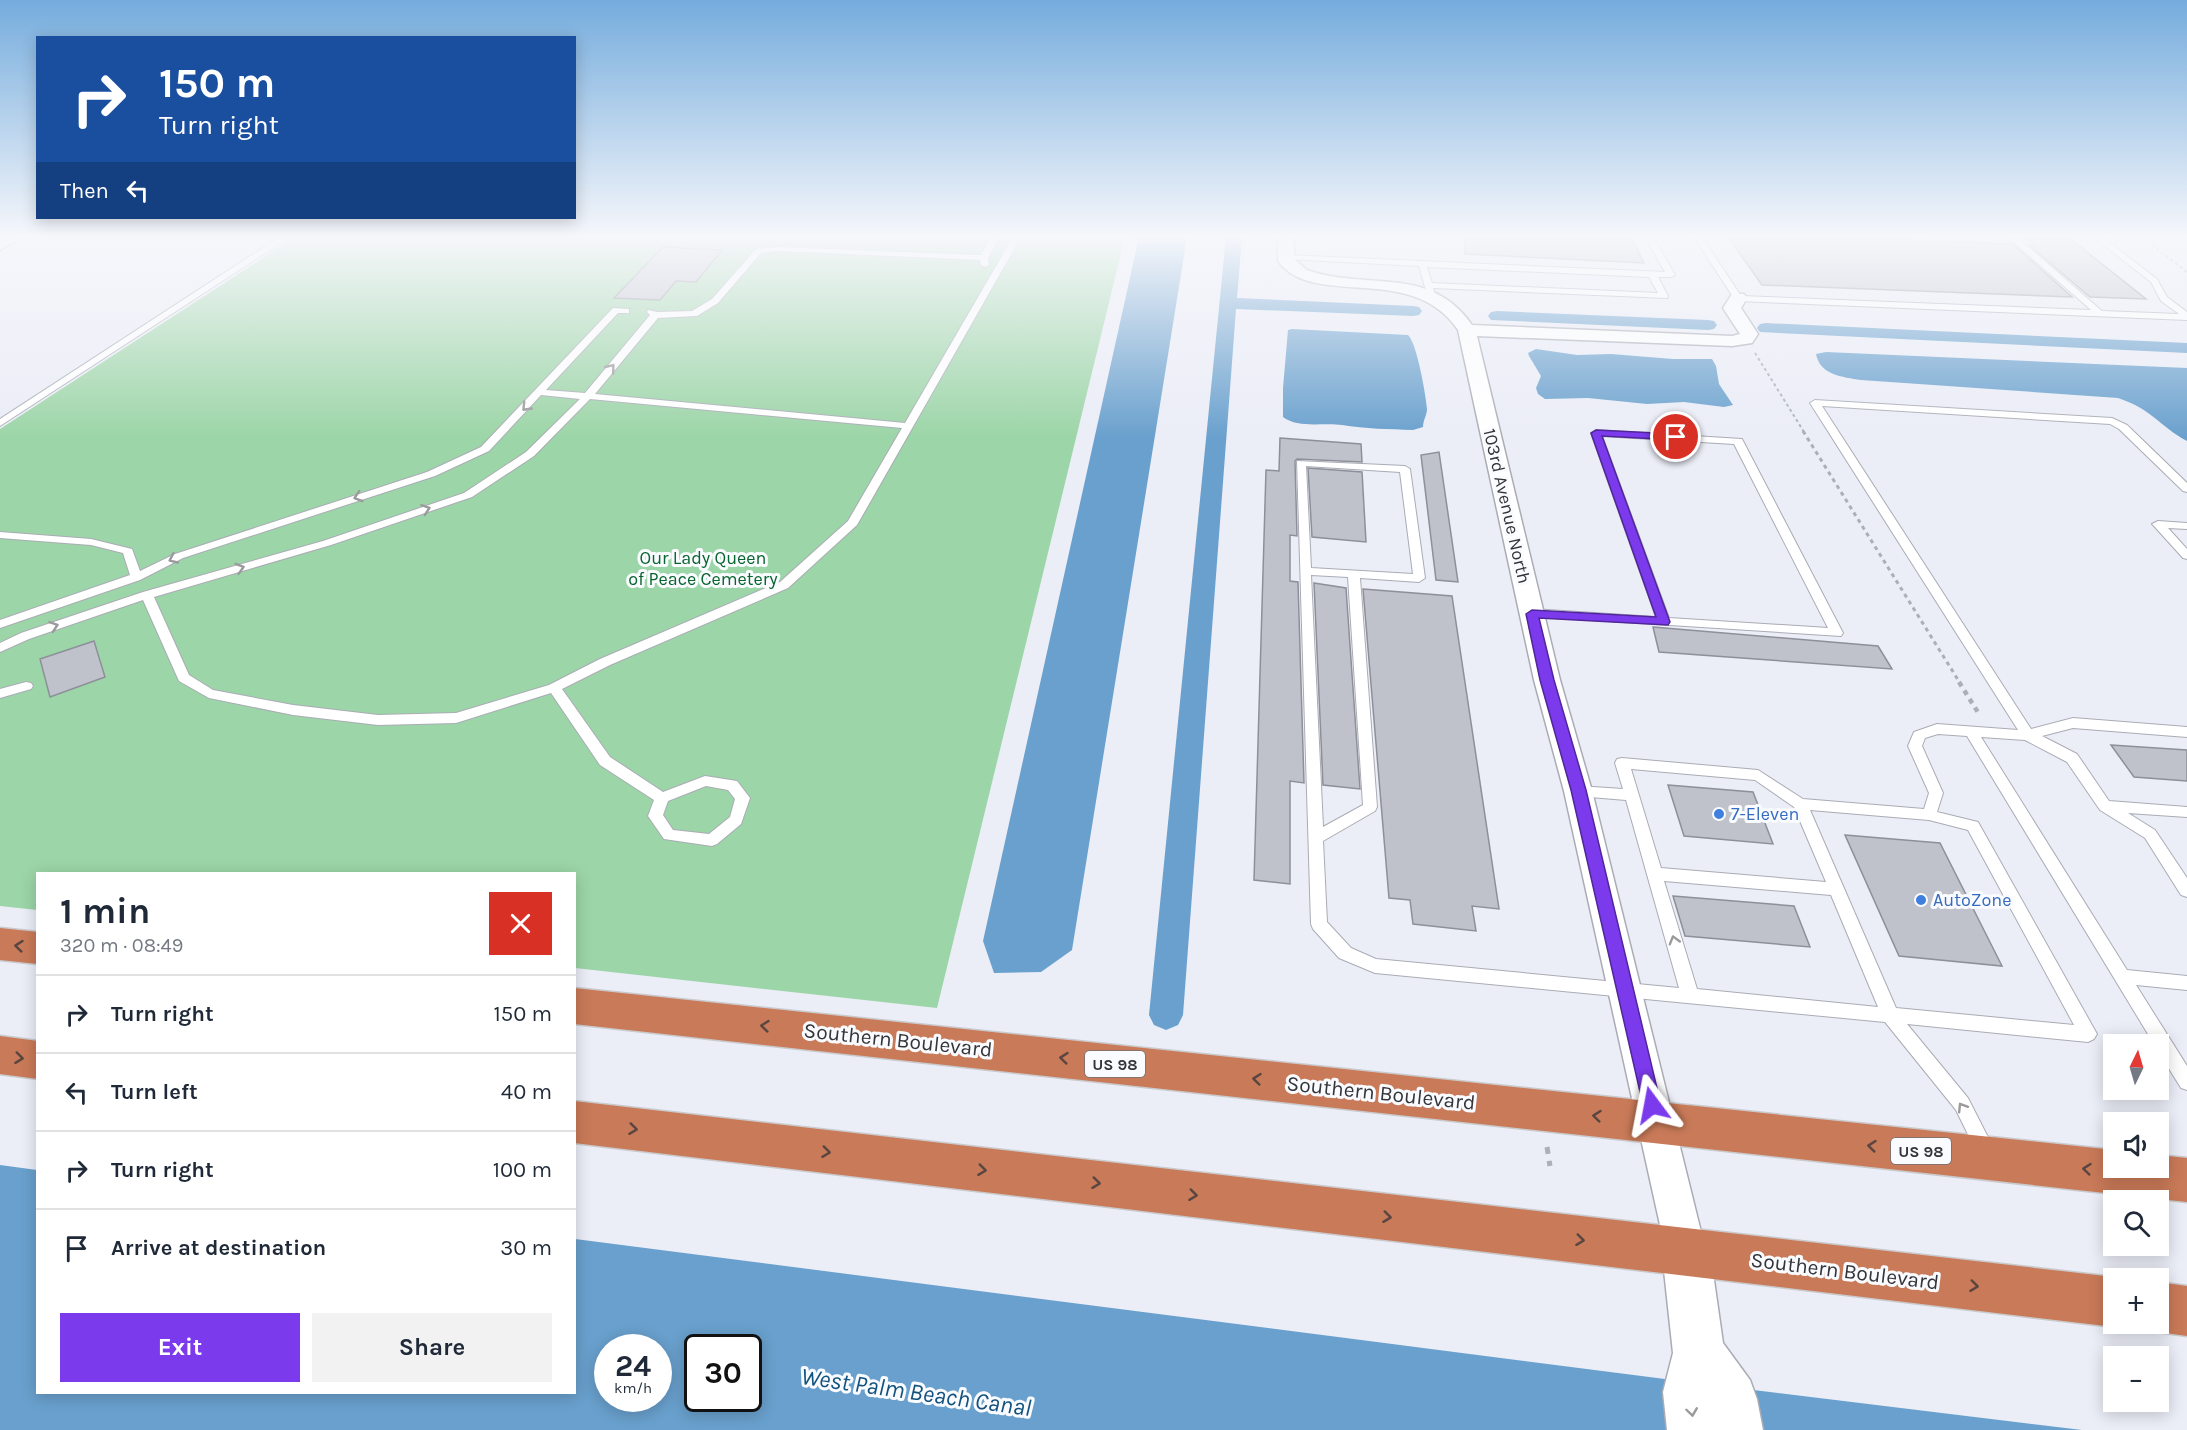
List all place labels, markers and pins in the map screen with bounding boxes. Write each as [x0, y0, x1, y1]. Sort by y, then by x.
pin [1650, 411, 1701, 462]
place label: 7-Eleven [1731, 803, 1799, 825]
marker: 7-Eleven [1712, 807, 1726, 821]
place label: AutoZone [1933, 889, 2011, 911]
marker: AutoZone [1914, 893, 1928, 907]

